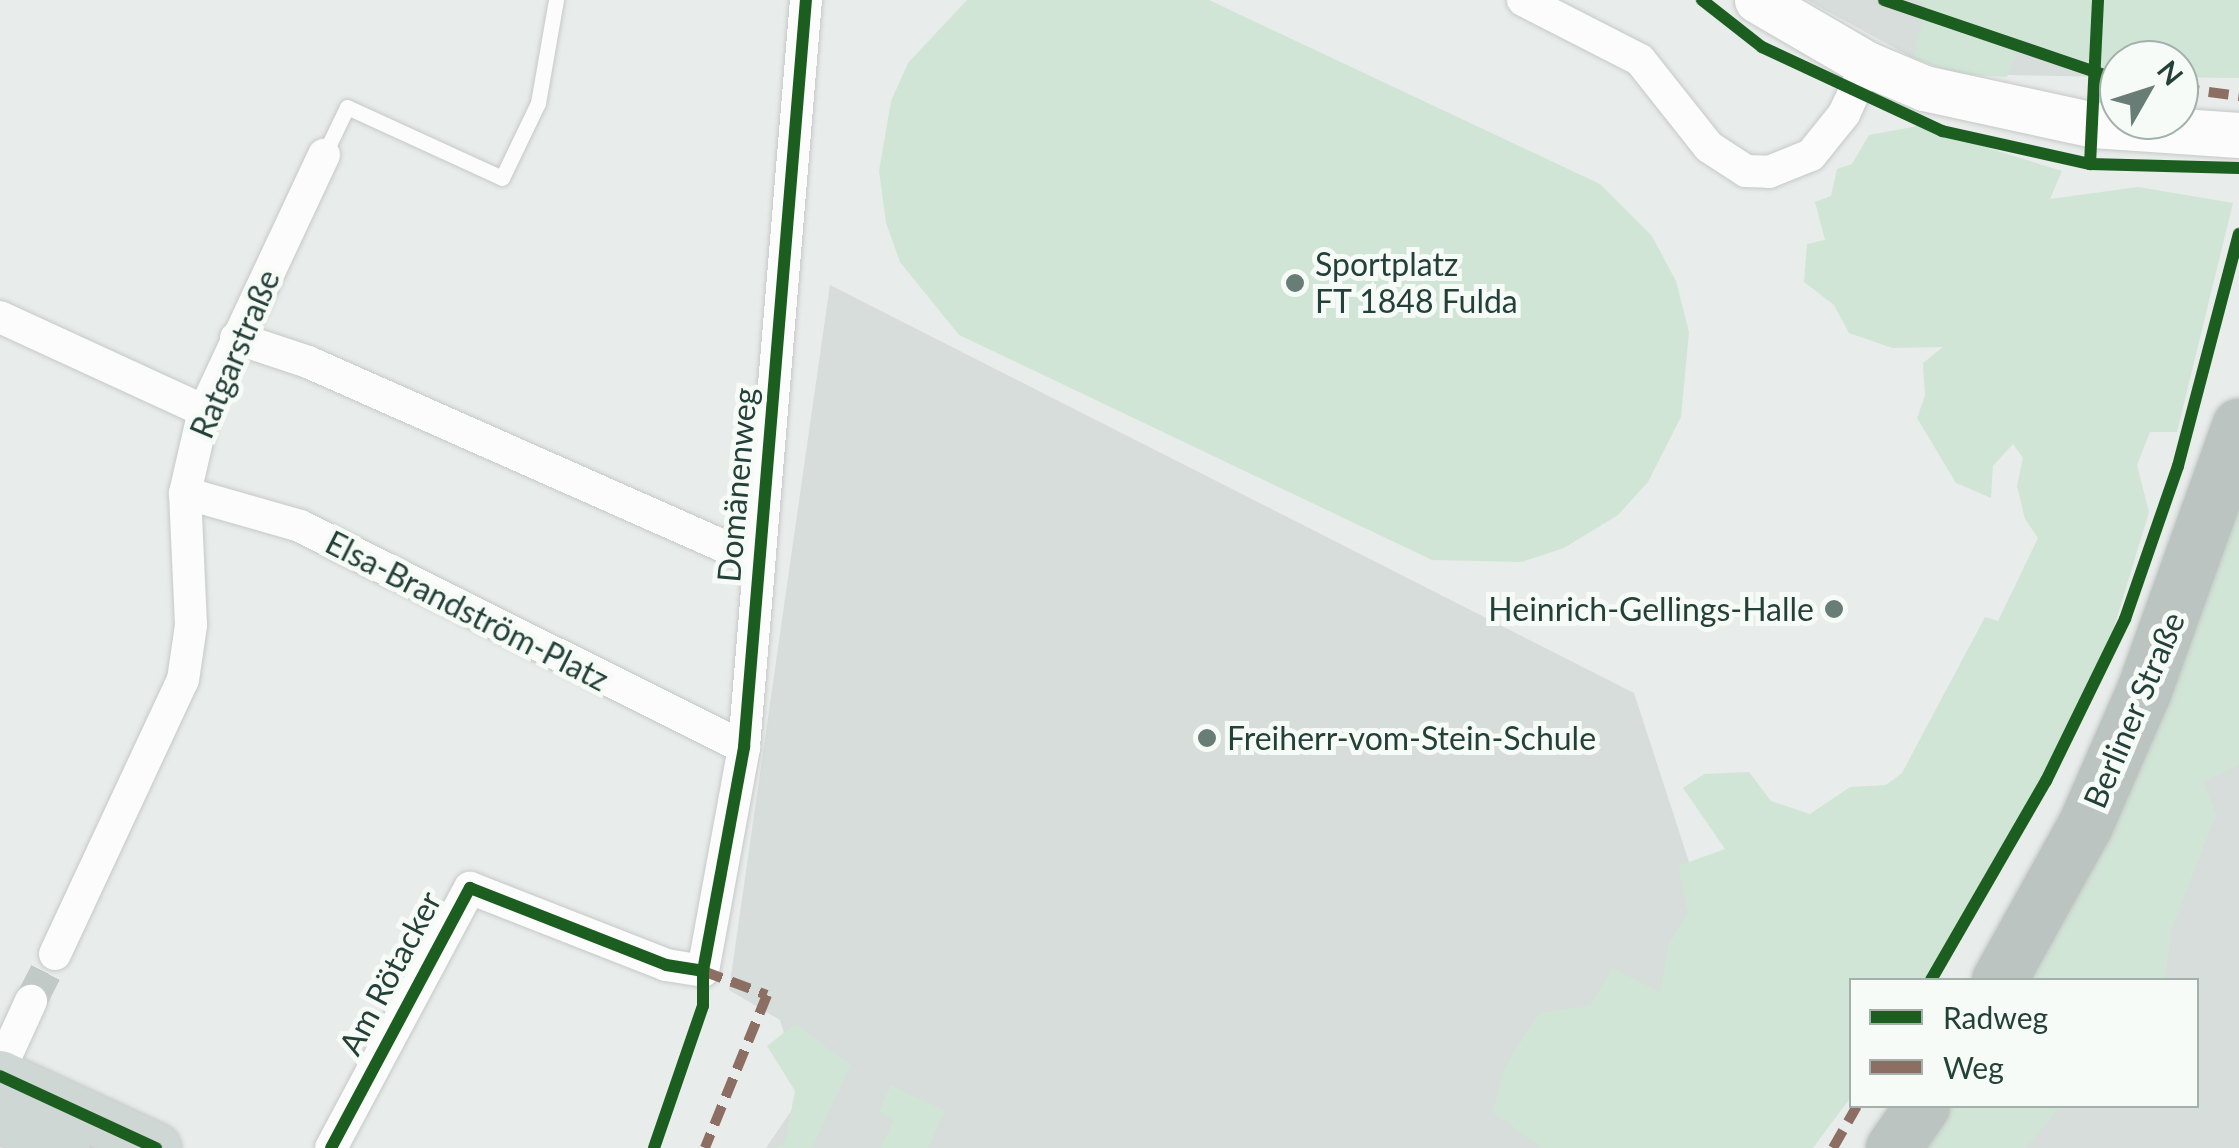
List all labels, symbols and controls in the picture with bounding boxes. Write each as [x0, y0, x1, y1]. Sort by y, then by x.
north arrow [2099, 40, 2199, 140]
text: N [2151, 53, 2191, 91]
place label: Sportplatz FT 1848 Fulda [1315, 246, 1519, 321]
street label: Ratgarstraße [182, 264, 288, 444]
marker: Sportplatz FT 1848 Fulda [1284, 272, 1306, 294]
street label: Domänenweg [709, 386, 765, 584]
street label: Elsa-Brandström-Platz [319, 523, 615, 699]
place label: Heinrich-Gellings-Halle [1488, 590, 1814, 628]
marker: Heinrich-Gellings-Halle [1823, 598, 1845, 620]
street label: Berliner Straße [2075, 606, 2193, 814]
place label: Freiherr-vom-Stein-Schule [1227, 719, 1596, 757]
marker: Freiherr-vom-Stein-Schule [1196, 727, 1218, 749]
street label: Am Rötacker [331, 885, 449, 1061]
legend [1849, 978, 2199, 1108]
text: Radweg [1943, 999, 2048, 1035]
text: Weg [1943, 1049, 2004, 1085]

